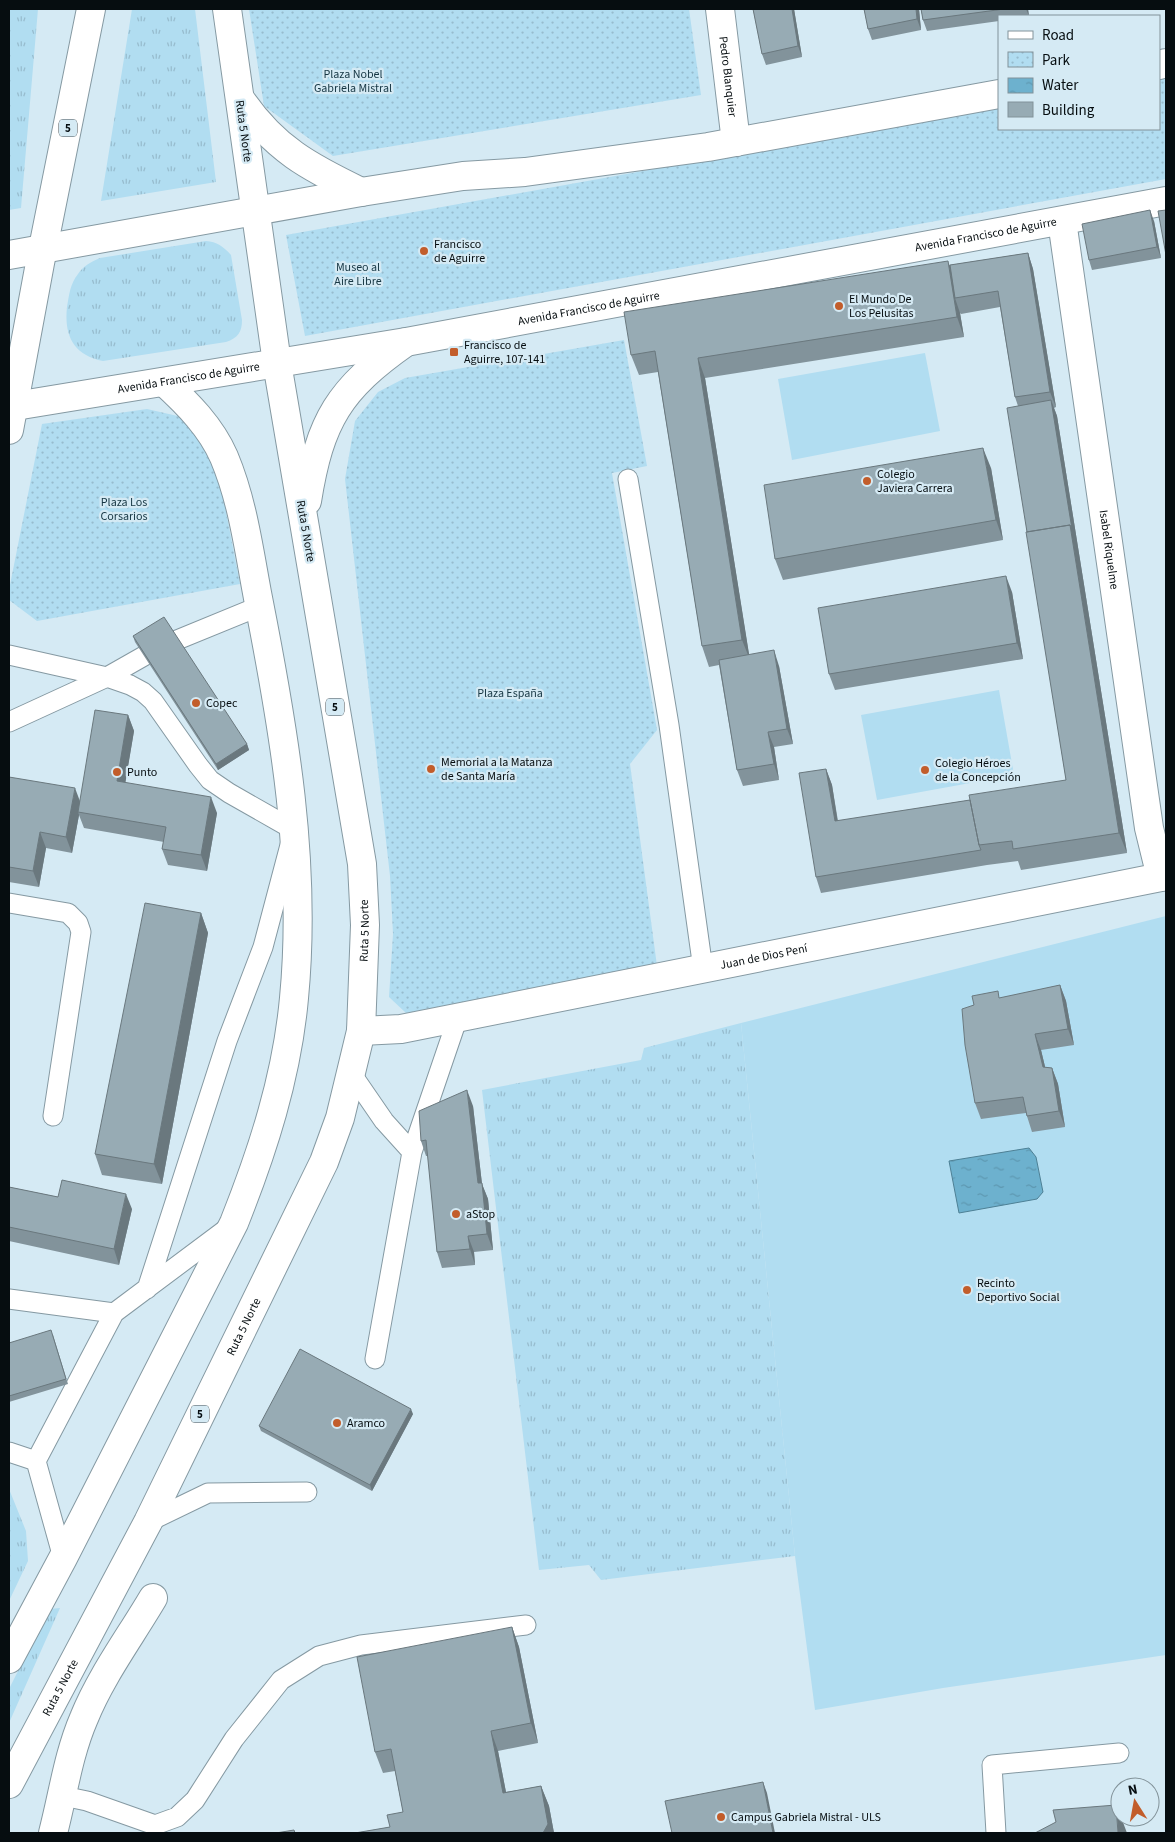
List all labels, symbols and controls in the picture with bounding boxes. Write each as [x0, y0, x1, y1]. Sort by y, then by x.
legend [998, 15, 1160, 130]
text: Road [1042, 25, 1074, 46]
street label: Pedro Blanquier [714, 35, 741, 119]
text: Park [1042, 50, 1071, 71]
park label: Plaza Nobel Gabriela Mistral [314, 66, 392, 97]
text: Water [1042, 75, 1079, 96]
street label: Ruta 5 Norte [231, 99, 256, 163]
text: Building [1042, 100, 1095, 121]
road number: 5 [59, 120, 77, 136]
street label: Avenida Francisco de Aguirre [914, 213, 1058, 256]
place label: Francisco de Aguirre [434, 236, 485, 267]
marker: Francisco de Aguirre [418, 245, 430, 257]
park label: Museo al Aire Libre [334, 259, 382, 290]
street label: Avenida Francisco de Aguirre [516, 287, 661, 330]
place label: El Mundo De Los Pelusitas [849, 291, 914, 322]
marker: El Mundo De Los Pelusitas [833, 300, 845, 312]
place label: Francisco de Aguirre, 107-141 [464, 337, 545, 368]
marker: Francisco de Aguirre, 107-141 [448, 346, 460, 358]
street label: Avenida Francisco de Aguirre [116, 358, 261, 398]
place label: Colegio Javiera Carrera [877, 466, 953, 497]
marker: Colegio Javiera Carrera [861, 475, 873, 487]
park label: Plaza Los Corsarios [100, 494, 148, 525]
street label: Ruta 5 Norte [292, 499, 319, 563]
street label: Isabel Riquelme [1095, 509, 1123, 591]
park label: Plaza España [477, 685, 543, 702]
place label: Copec [206, 695, 238, 712]
marker: Copec [190, 697, 202, 709]
road number: 5 [326, 699, 344, 716]
place label: Memorial a la Matanza de Santa María [441, 754, 553, 785]
place label: Colegio Héroes de la Concepción [935, 755, 1021, 786]
marker: Memorial a la Matanza de Santa María [425, 763, 437, 775]
place label: Punto [127, 764, 157, 781]
marker: Colegio Héroes de la Concepción [919, 764, 931, 776]
marker: Punto [111, 766, 123, 778]
street label: Ruta 5 Norte [356, 899, 374, 962]
street label: Juan de Dios Pení [719, 940, 810, 974]
place label: aStop [466, 1206, 496, 1223]
marker: aStop [450, 1208, 462, 1220]
place label: Recinto Deportivo Social [977, 1275, 1060, 1306]
marker: Recinto Deportivo Social [961, 1284, 973, 1296]
street label: Ruta 5 Norte [223, 1295, 265, 1359]
road number: 5 [191, 1406, 209, 1422]
place label: Aramco [347, 1415, 385, 1432]
marker: Aramco [331, 1417, 343, 1429]
street label: Ruta 5 Norte [38, 1656, 83, 1719]
north arrow [1110, 1777, 1160, 1827]
text: N [1126, 1780, 1139, 1801]
place label: Campus Gabriela Mistral - ULS [731, 1809, 881, 1826]
marker: Campus Gabriela Mistral - ULS [715, 1811, 727, 1823]

